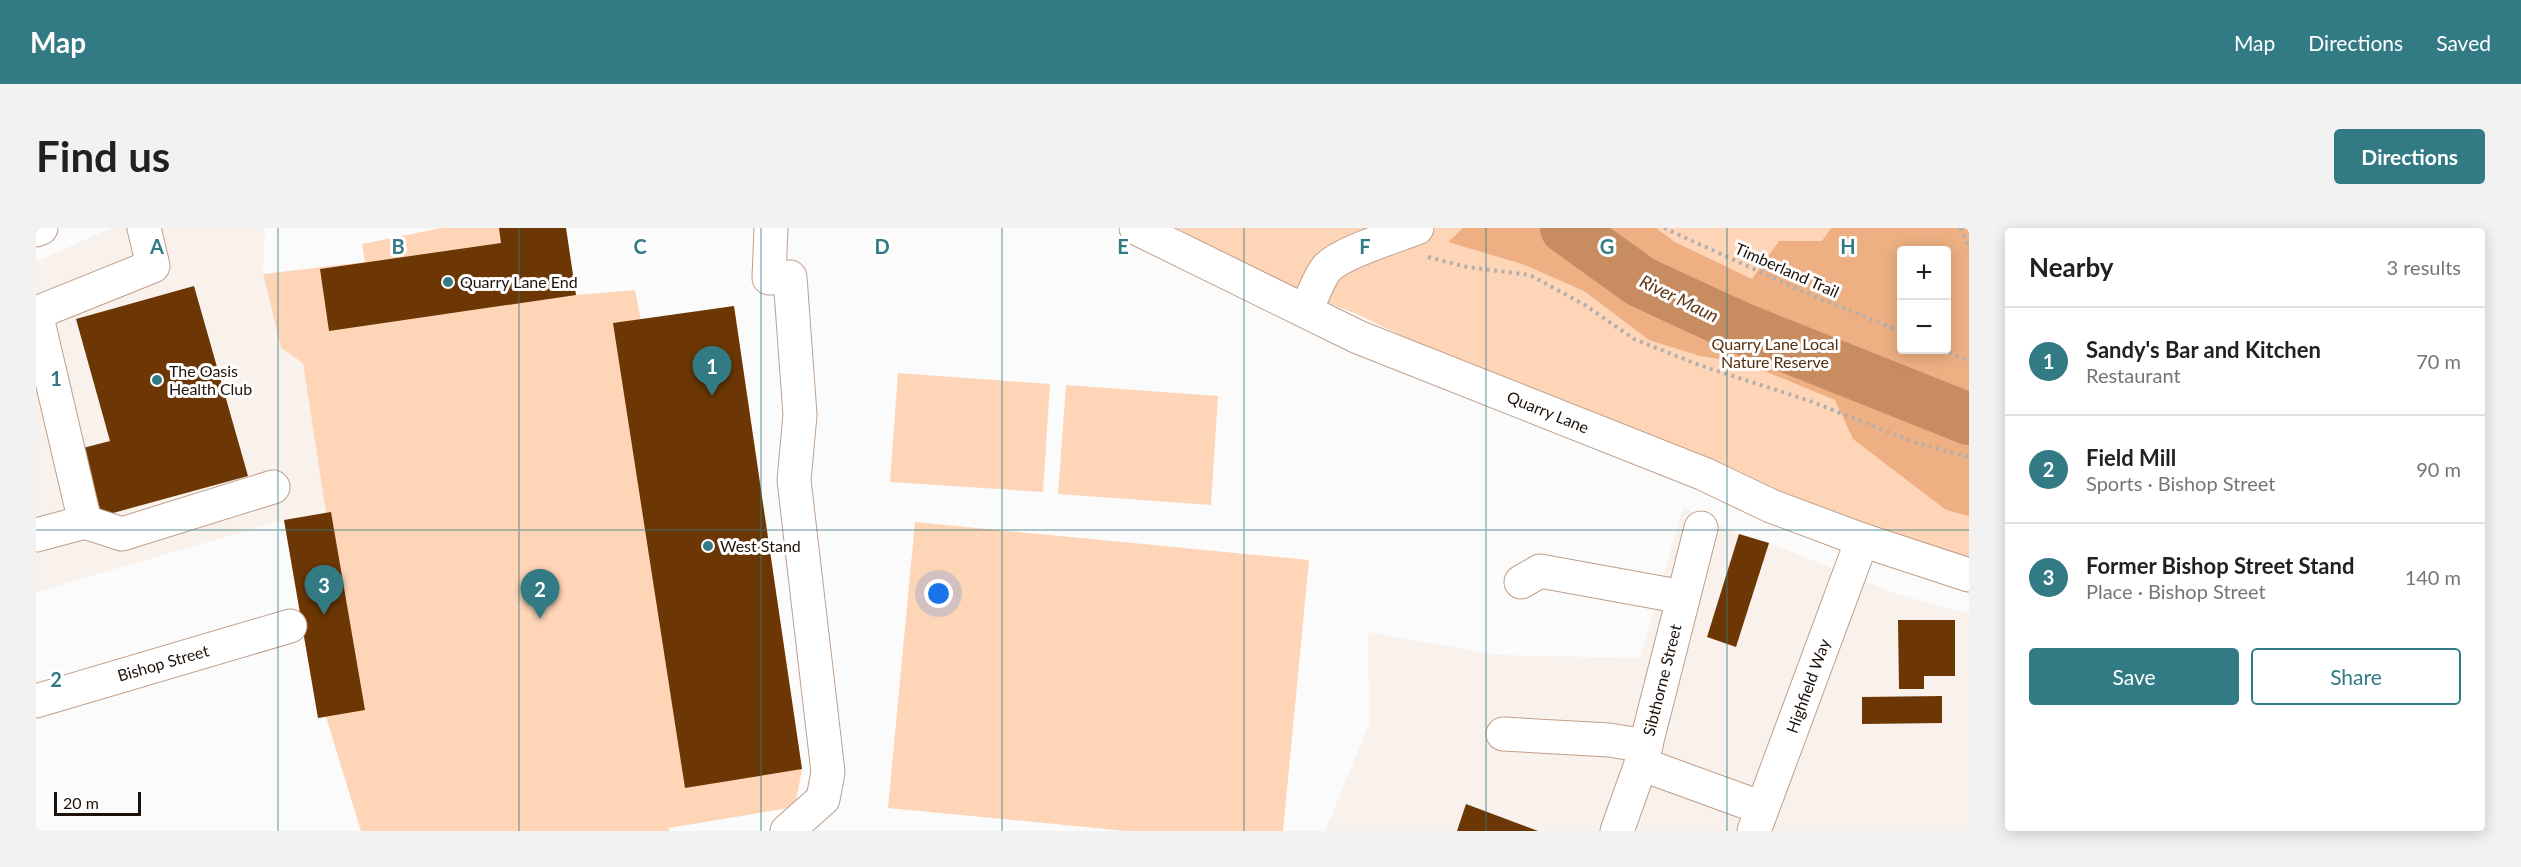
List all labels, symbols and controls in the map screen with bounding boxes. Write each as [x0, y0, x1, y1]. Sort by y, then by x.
text: Map [30, 25, 86, 59]
text: Map [2234, 30, 2275, 55]
text: Directions [2308, 30, 2403, 55]
text: Saved [2436, 30, 2491, 55]
button: Directions [2334, 129, 2485, 184]
text: Find us [36, 131, 170, 181]
text: A [149, 234, 164, 258]
text: B [391, 234, 405, 258]
text: C [633, 234, 647, 258]
text: D [874, 234, 890, 258]
text: E [1117, 234, 1129, 258]
text: F [1359, 234, 1371, 258]
text: G [1600, 234, 1614, 258]
text: H [1840, 234, 1856, 258]
street label: Timberland Trail [1732, 238, 1842, 301]
map controls [1897, 246, 1951, 354]
button: + [1897, 246, 1951, 300]
text: Nearby [2029, 251, 2114, 283]
text: 3 results [2386, 255, 2461, 279]
water label: River Maun [1636, 270, 1722, 327]
place label: Quarry Lane End [460, 272, 578, 291]
marker: Quarry Lane End [441, 275, 455, 289]
button: − [1897, 300, 1951, 354]
park label: Quarry Lane Local Nature Reserve [1712, 334, 1838, 371]
text: Sandy's Bar and Kitchen [2086, 336, 2321, 363]
pin: 1 [692, 346, 732, 396]
text: 1 [2043, 349, 2054, 373]
text: 70 m [2416, 349, 2461, 373]
place label: The Oasis Health Club [169, 361, 252, 398]
text: Restaurant [2086, 363, 2181, 387]
text: 1 [50, 366, 62, 390]
marker: The Oasis Health Club [150, 373, 164, 387]
street label: Quarry Lane [1504, 386, 1592, 437]
text: Field Mill [2086, 444, 2176, 471]
text: 2 [2043, 457, 2054, 481]
text: 90 m [2416, 457, 2461, 481]
text: Sports · Bishop Street [2086, 471, 2275, 495]
place label: West Stand [720, 536, 801, 555]
marker: West Stand [701, 539, 715, 553]
text: Former Bishop Street Stand [2086, 552, 2354, 579]
text: 3 [2043, 565, 2054, 589]
text: 140 m [2405, 565, 2461, 589]
pin: 3 [304, 566, 344, 615]
pin: 2 [520, 570, 560, 619]
your location [924, 579, 953, 608]
text: Place · Bishop Street [2086, 579, 2266, 603]
street label: Sibthorne Street [1638, 622, 1685, 738]
street label: Highfield Way [1782, 635, 1834, 736]
street label: Bishop Street [115, 640, 211, 685]
button: Save [2029, 648, 2239, 705]
button: Share [2251, 648, 2461, 705]
text: 2 [50, 667, 62, 691]
scale bar [54, 789, 141, 816]
text: 20 m [63, 793, 99, 812]

